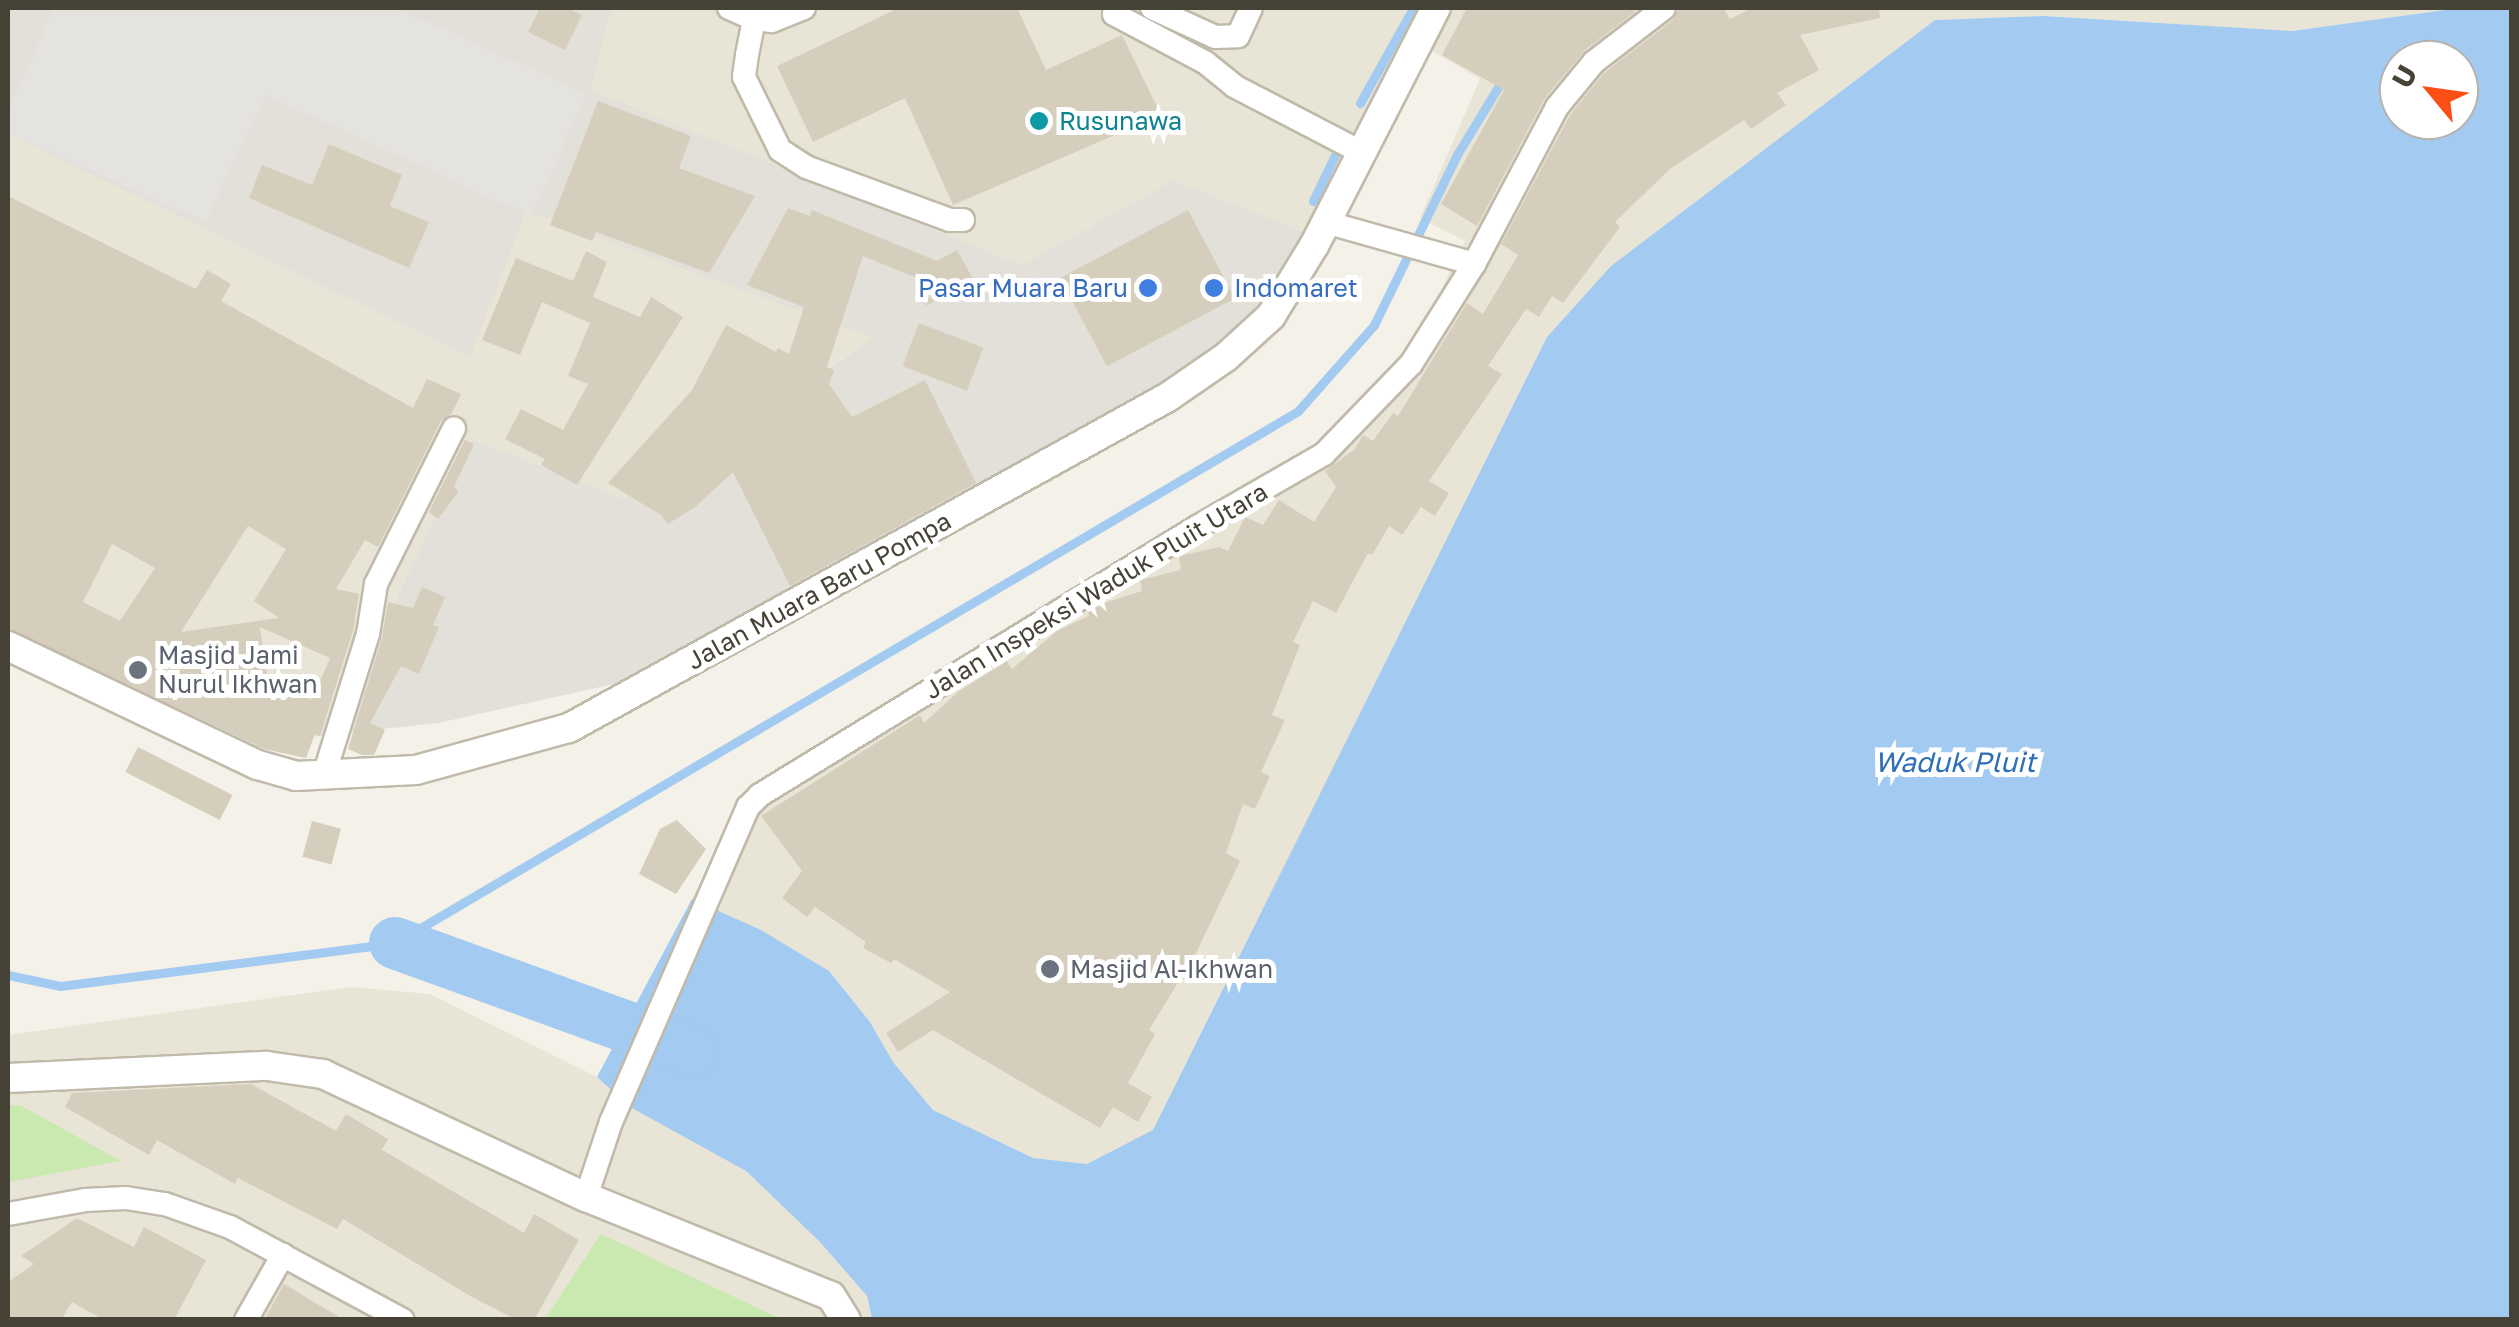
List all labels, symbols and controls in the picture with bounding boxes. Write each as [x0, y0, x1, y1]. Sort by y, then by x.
north arrow [2379, 40, 2479, 140]
text: U [2385, 59, 2423, 93]
place label: Rusunawa [1059, 106, 1182, 136]
marker: Rusunawa [1028, 110, 1050, 132]
place label: Pasar Muara Baru [918, 273, 1128, 303]
place label: Indomaret [1234, 273, 1358, 303]
marker: Pasar Muara Baru [1137, 277, 1159, 299]
marker: Indomaret [1203, 277, 1225, 299]
street label: Jalan Inspeksi Waduk Pluit Utara [919, 476, 1273, 706]
street label: Jalan Muara Baru Pompa [682, 506, 956, 676]
place label: Masjid Jami Nurul Ikhwan [158, 641, 318, 700]
marker: Masjid Jami Nurul Ikhwan [127, 659, 149, 681]
water label: Waduk Pluit [1874, 745, 2036, 779]
place label: Masjid Al-Ikhwan [1070, 954, 1273, 984]
marker: Masjid Al-Ikhwan [1039, 958, 1061, 980]

